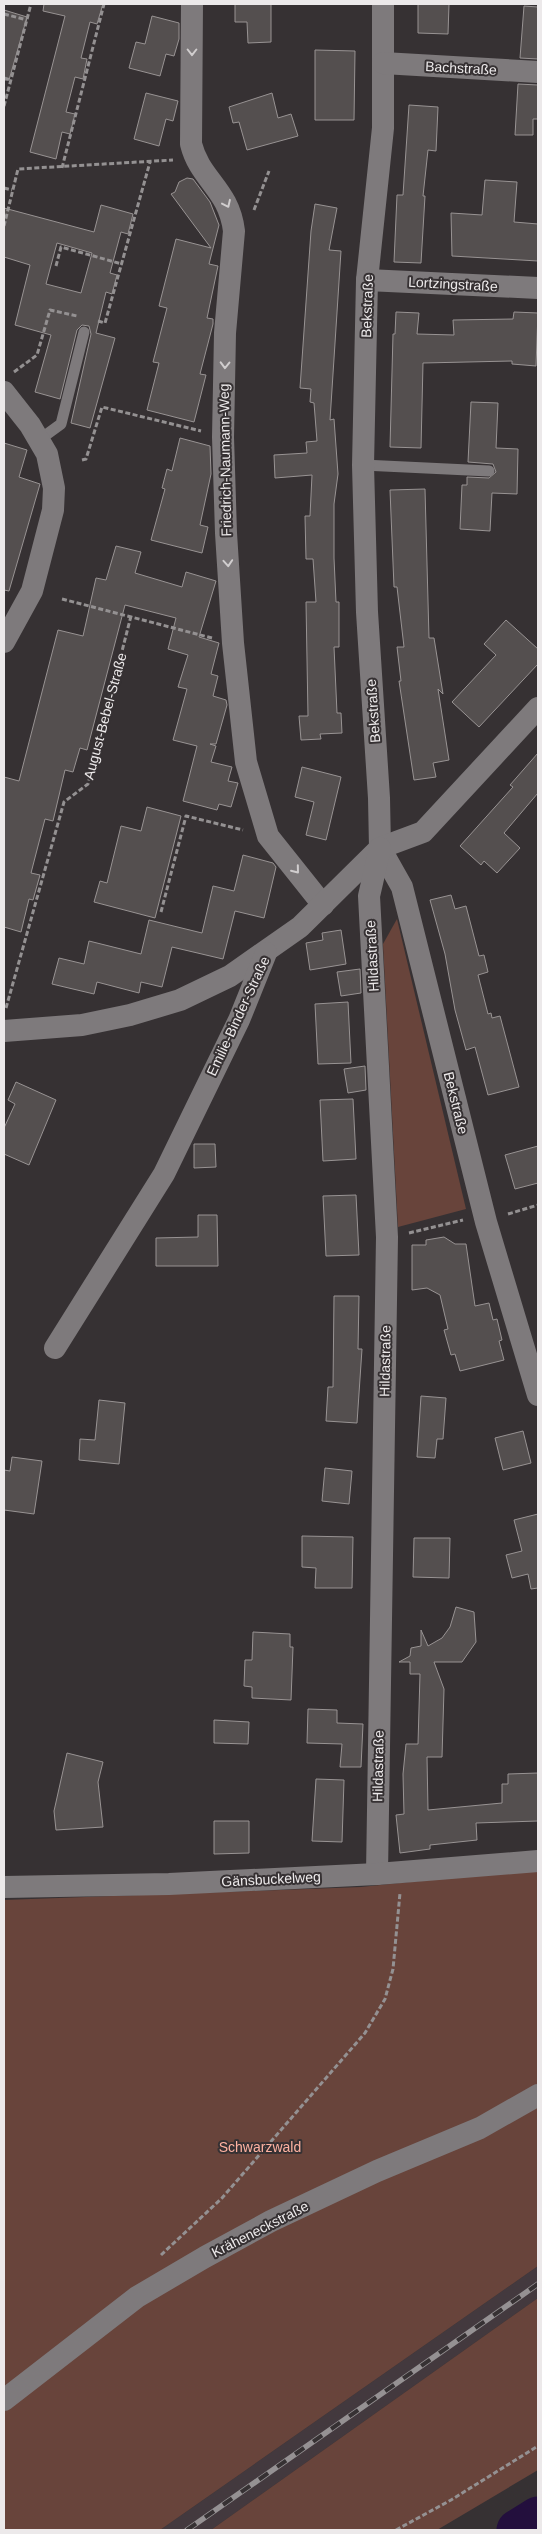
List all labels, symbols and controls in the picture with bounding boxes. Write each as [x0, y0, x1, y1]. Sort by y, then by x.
one-way arrow [187, 49, 197, 57]
street label: Bachstraße [425, 58, 497, 78]
one-way arrow [221, 199, 231, 208]
street label: Bekstraße [358, 274, 376, 338]
street label: Lortzingstraße [408, 274, 498, 294]
one-way arrow [219, 361, 230, 369]
street label: Friedrich-Naumann-Weg [216, 383, 234, 537]
one-way arrow [222, 559, 233, 567]
street label: August-Bebel-Straße [80, 651, 130, 781]
street label: Bekstraße [363, 678, 383, 743]
one-way arrow [290, 865, 299, 874]
street label: Hildastraße [362, 920, 382, 992]
street label: Emilie-Binder-Straße [203, 954, 273, 1078]
street label: Bekstraße [441, 1070, 472, 1136]
street label: Hildastraße [376, 1325, 394, 1397]
street label: Hildastraße [369, 1730, 387, 1802]
street label: Gänsbuckelweg [221, 1868, 321, 1890]
park label: Schwarzwald [219, 2139, 301, 2155]
street label: Kräheneckstraße [209, 2198, 311, 2260]

